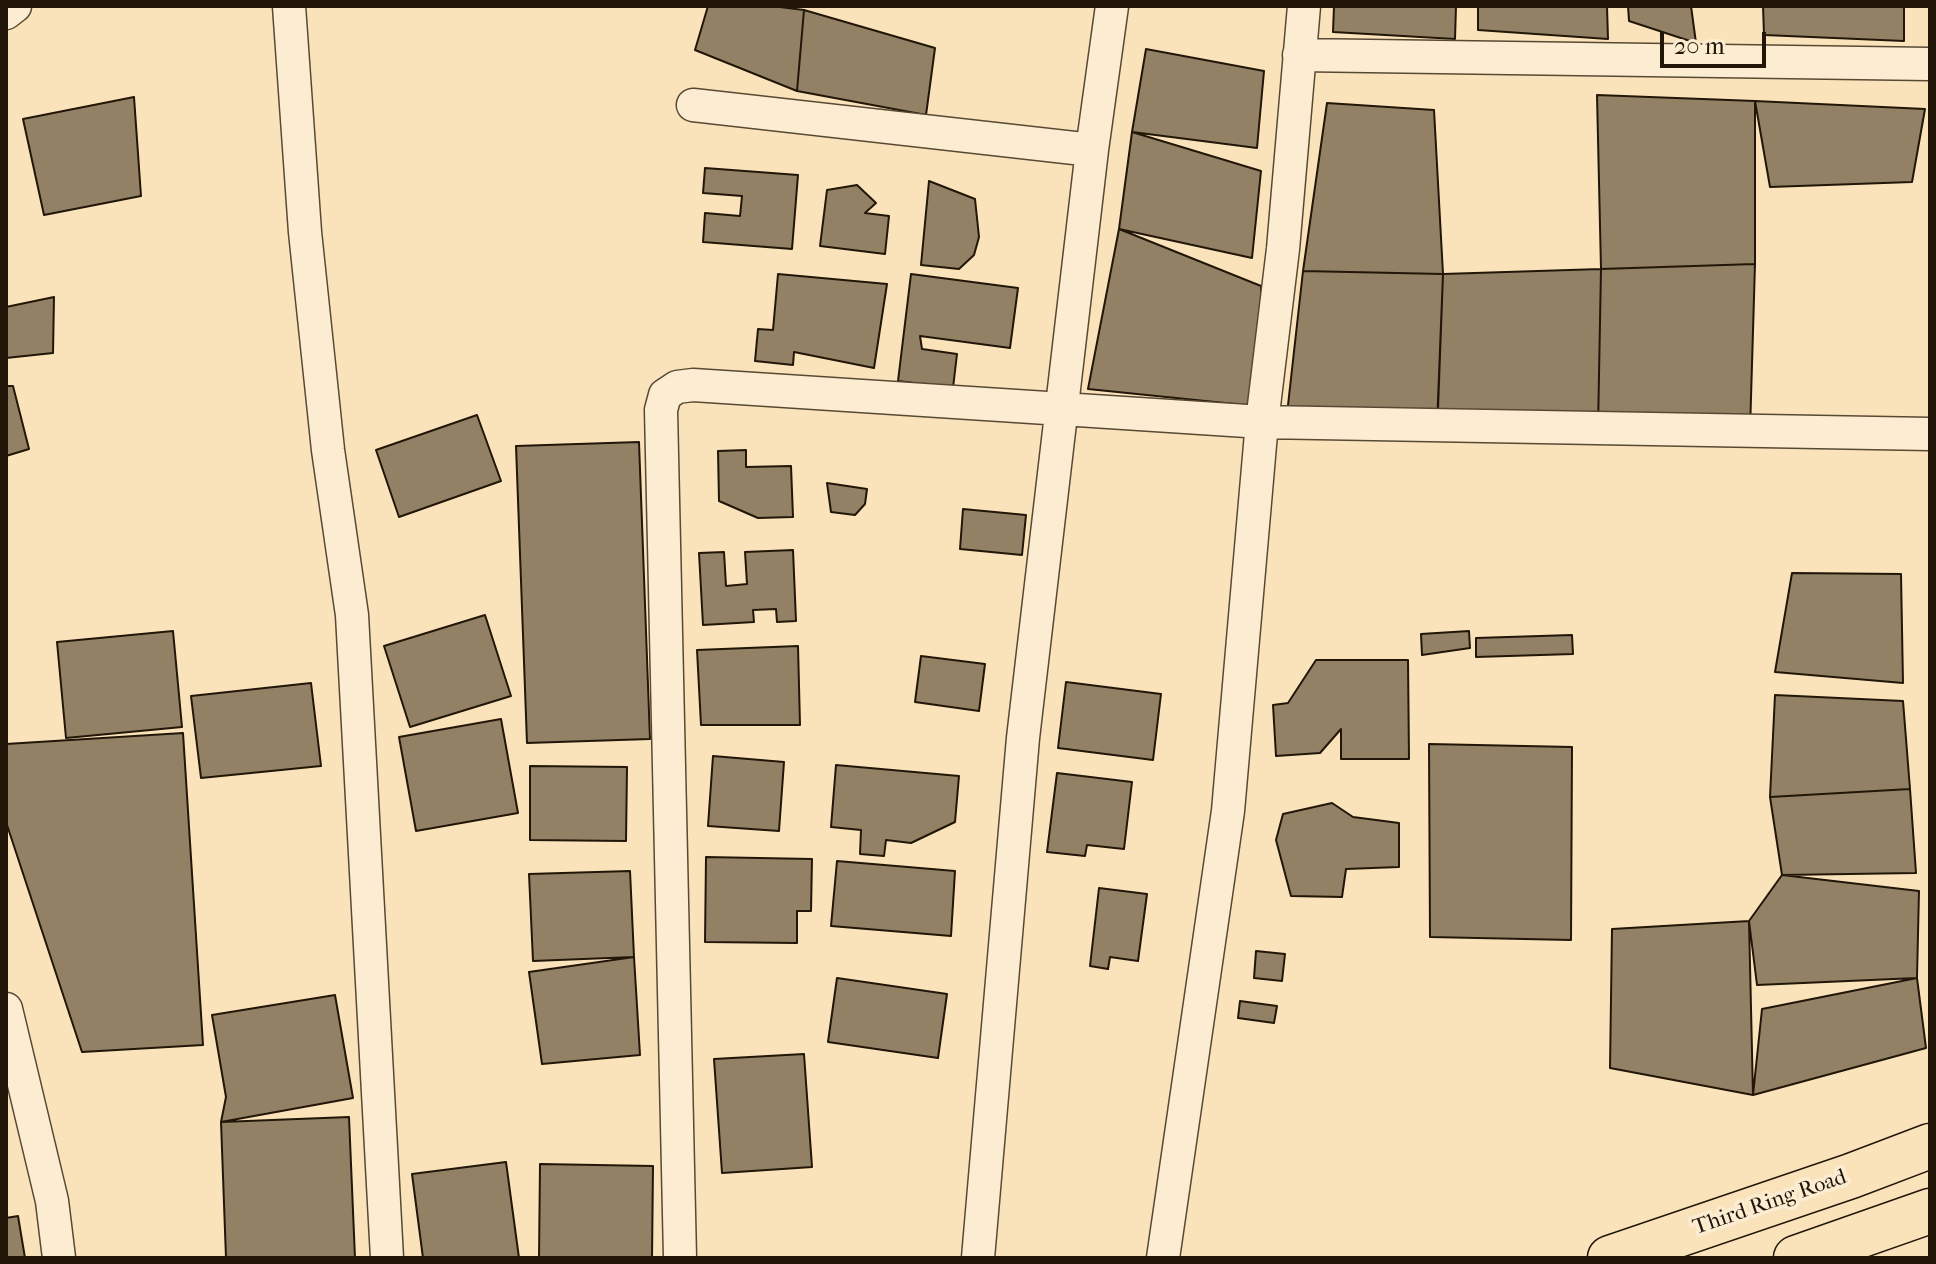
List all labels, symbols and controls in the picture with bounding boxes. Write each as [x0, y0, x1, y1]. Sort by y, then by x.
scale bar [1664, 16, 1770, 66]
text: 20 m [1674, 32, 1725, 60]
street label: Third Ring Road [1690, 1164, 1850, 1242]

